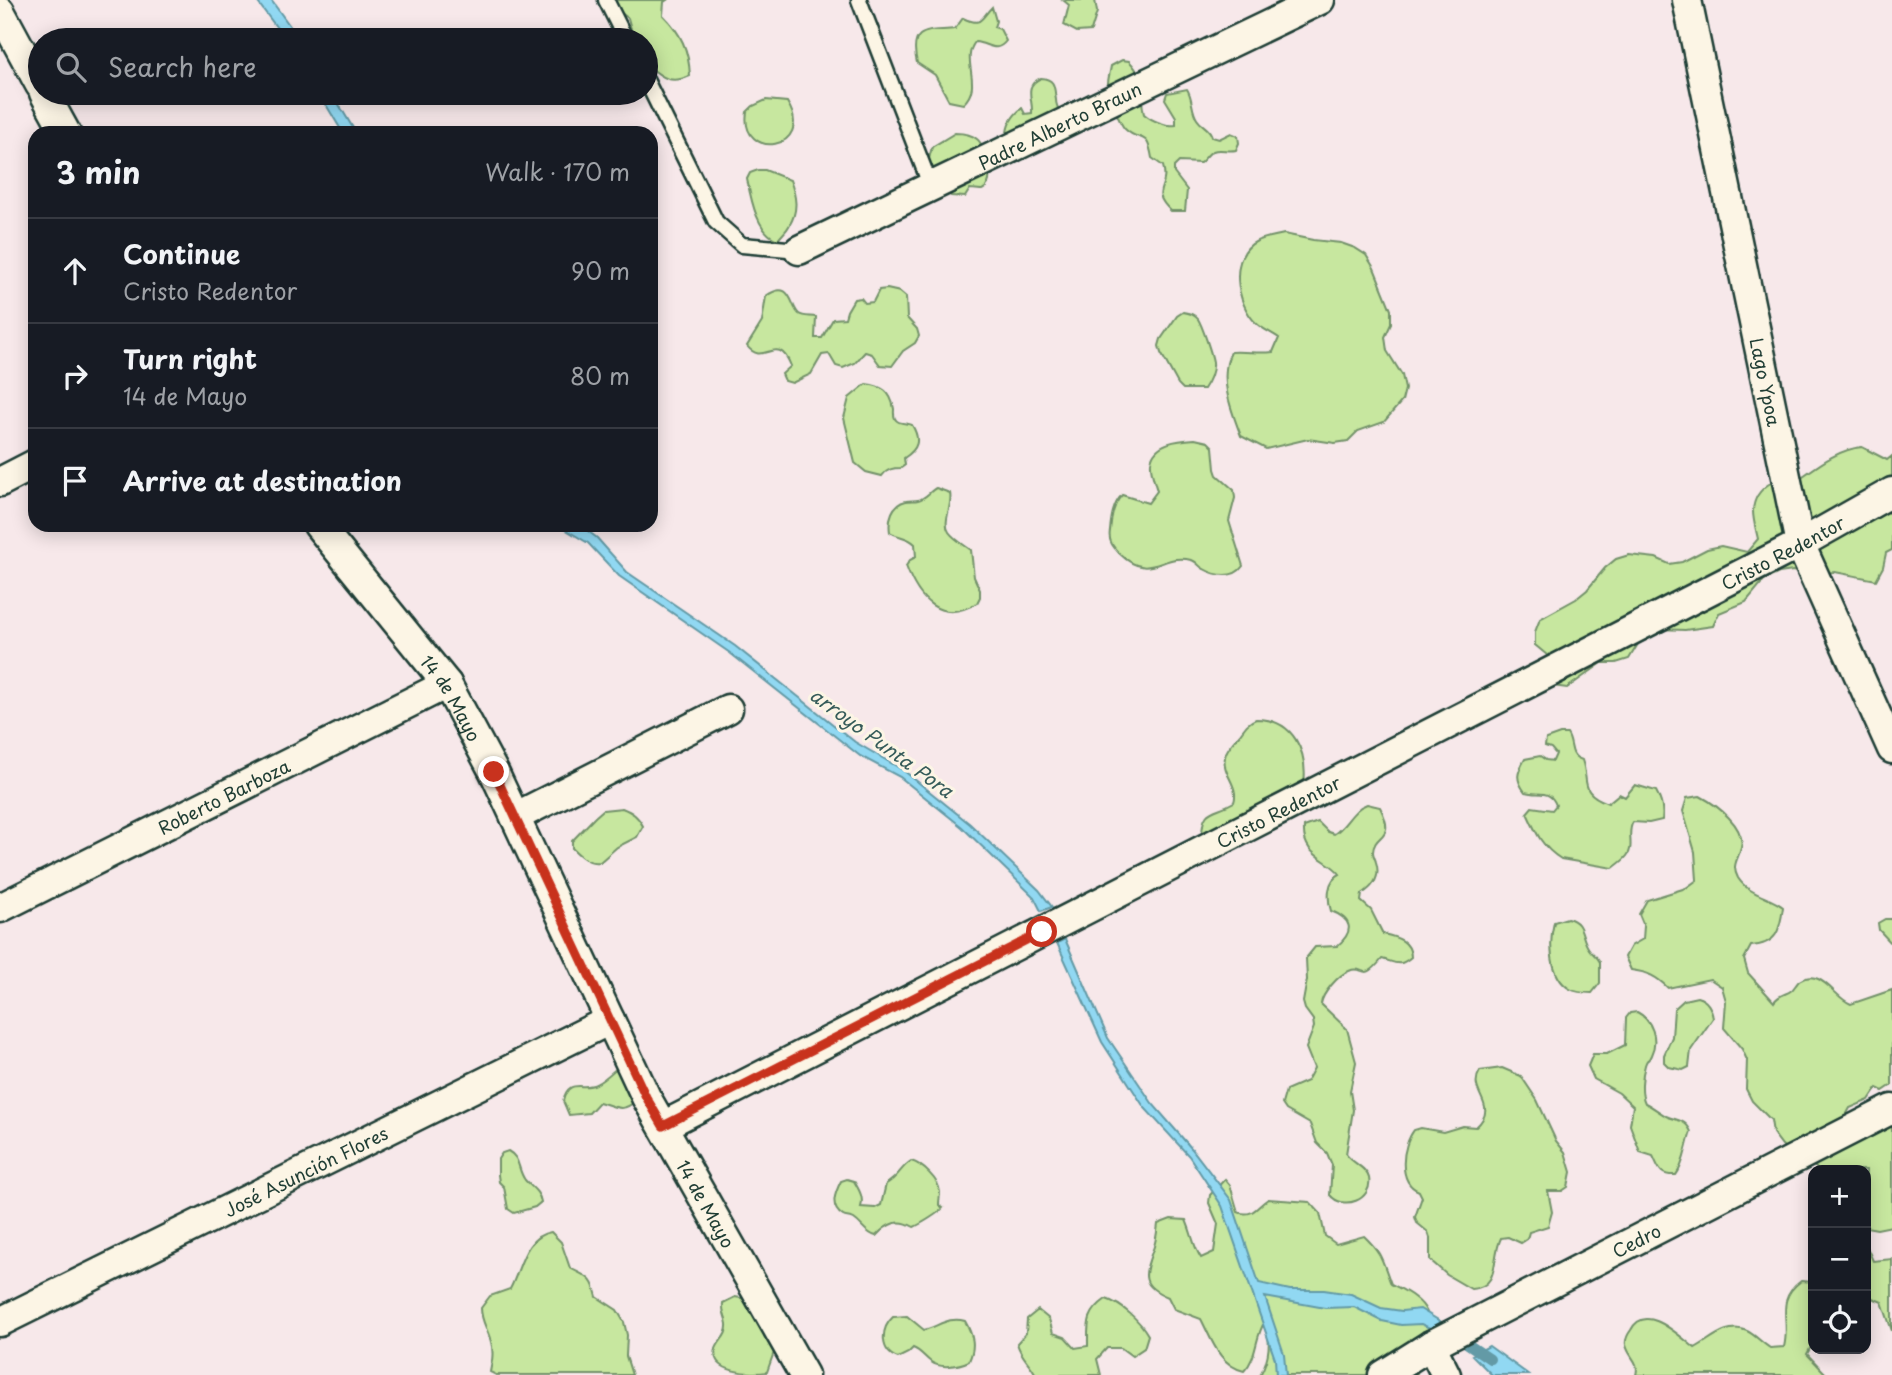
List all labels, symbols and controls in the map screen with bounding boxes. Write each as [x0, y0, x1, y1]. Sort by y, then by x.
search box [28, 28, 658, 105]
text: Search here [108, 47, 257, 86]
icon: search [52, 48, 90, 86]
street label: Padre Alberto Braun [973, 74, 1146, 176]
text: 3 min [56, 149, 141, 194]
text: Walk · 170 m [485, 154, 630, 189]
text: Continue [123, 234, 240, 273]
icon: ahead [56, 252, 94, 290]
text: 90 m [571, 253, 630, 288]
text: Cristo Redentor [123, 273, 297, 308]
street label: Lago Ypoa [1744, 335, 1789, 429]
text: Turn right [123, 339, 257, 378]
icon: right [56, 357, 94, 395]
text: 80 m [570, 358, 630, 393]
text: 14 de Mayo [123, 378, 247, 413]
text: Arrive at destination [123, 461, 402, 500]
icon: arrive [56, 462, 94, 500]
street label: Cristo Redentor [1716, 508, 1850, 596]
street label: 14 de Mayo [415, 649, 489, 746]
water label: arroyo Punta Pora [805, 680, 960, 804]
street label: Roberto Barboza [153, 751, 295, 840]
route end [478, 756, 509, 787]
street label: Cristo Redentor [1211, 768, 1346, 854]
route start [1026, 916, 1057, 947]
street label: José Asunción Flores [219, 1119, 392, 1223]
street label: 14 de Mayo [671, 1155, 742, 1253]
map controls [1808, 1165, 1871, 1354]
button: + [1808, 1165, 1871, 1228]
street label: Cedro [1607, 1216, 1665, 1264]
button: − [1808, 1228, 1871, 1291]
button: locate [1808, 1291, 1871, 1354]

